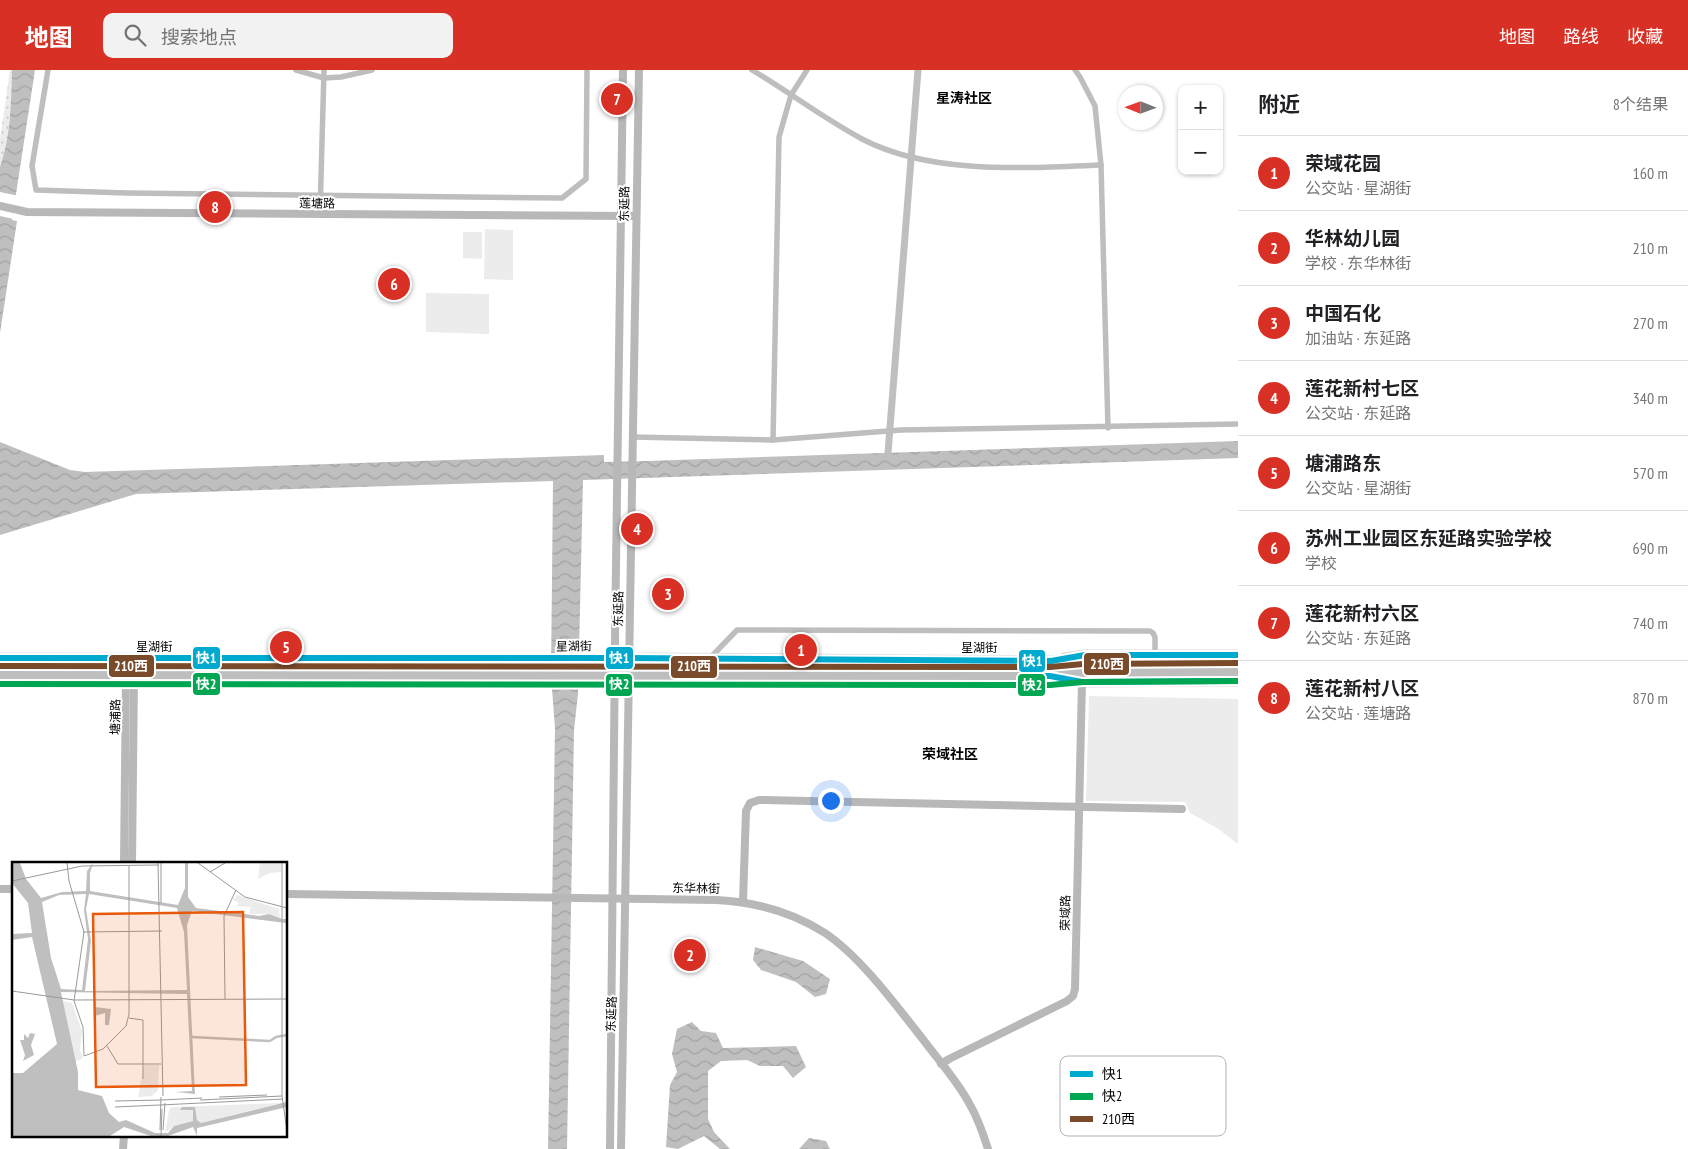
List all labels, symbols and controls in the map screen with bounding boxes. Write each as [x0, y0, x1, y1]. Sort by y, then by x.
search box [103, 13, 453, 58]
icon: search [121, 21, 149, 49]
text: 地图 [25, 22, 73, 53]
text: 搜索地点 [161, 25, 237, 49]
text: 地图 [1499, 25, 1535, 48]
text: 路线 [1563, 25, 1599, 48]
text: 收藏 [1627, 25, 1663, 48]
pin: 7 [601, 80, 633, 118]
north arrow [1118, 85, 1163, 130]
map controls [1178, 85, 1223, 175]
button: + [1178, 85, 1223, 130]
district label: 星涛社区 [936, 89, 992, 107]
text: 附近 [1258, 91, 1300, 118]
text: 8个结果 [1613, 94, 1668, 114]
button: − [1178, 130, 1223, 175]
text: 荣域花园 [1305, 151, 1381, 175]
text: 1 [1270, 163, 1278, 183]
text: 160 m [1633, 163, 1668, 183]
text: 公交站 · 星湖街 [1305, 178, 1411, 198]
street label: 东延路 [616, 186, 632, 222]
pin: 8 [199, 188, 231, 226]
street label: 莲塘路 [299, 195, 335, 211]
text: 华林幼儿园 [1305, 226, 1400, 250]
text: 2 [1270, 238, 1278, 258]
text: 210 m [1633, 238, 1668, 258]
text: 学校 · 东华林街 [1305, 253, 1411, 273]
pin: 6 [378, 265, 410, 303]
text: 中国石化 [1305, 301, 1381, 325]
text: 3 [1270, 313, 1278, 333]
text: 270 m [1633, 313, 1668, 333]
text: 加油站 · 东延路 [1305, 328, 1411, 348]
text: 莲花新村七区 [1305, 376, 1419, 400]
text: 4 [1270, 388, 1278, 408]
text: 340 m [1633, 388, 1668, 408]
text: 公交站 · 东延路 [1305, 403, 1411, 423]
text: 塘浦路东 [1305, 451, 1381, 475]
text: 5 [1270, 463, 1278, 483]
text: 570 m [1633, 463, 1668, 483]
text: 公交站 · 星湖街 [1305, 478, 1411, 498]
pin: 4 [621, 510, 653, 548]
text: 苏州工业园区东延路实验学校 [1305, 526, 1552, 550]
text: 6 [1270, 538, 1278, 558]
text: 690 m [1633, 538, 1668, 558]
text: 学校 [1305, 553, 1337, 573]
pin: 3 [652, 575, 684, 613]
street label: 东延路 [610, 591, 626, 627]
text: 莲花新村六区 [1305, 601, 1419, 625]
text: 7 [1270, 613, 1278, 633]
text: 740 m [1633, 613, 1668, 633]
pin: 5 [270, 628, 302, 666]
text: 公交站 · 东延路 [1305, 628, 1411, 648]
pin: 1 [785, 631, 817, 669]
street label: 星湖街 [556, 638, 592, 654]
street label: 星湖街 [136, 639, 172, 654]
street label: 星湖街 [961, 640, 997, 655]
line badge: 快1 [192, 646, 221, 670]
line badge: 快1 [605, 646, 634, 670]
text: 快1 [196, 649, 216, 667]
text: 快1 [609, 649, 629, 667]
line badge: 快1 [1018, 649, 1046, 673]
text: 快1 [1022, 652, 1042, 670]
line badge: 210西 [1083, 652, 1130, 676]
line badge: 210西 [108, 654, 155, 678]
line badge: 210西 [670, 655, 718, 679]
text: 210西 [1090, 655, 1124, 673]
text: 210西 [114, 657, 148, 675]
text: 210西 [677, 657, 711, 675]
line badge: 快2 [192, 672, 221, 696]
line badge: 快2 [605, 673, 633, 697]
line badge: 快2 [1017, 673, 1046, 697]
text: 快2 [196, 675, 216, 693]
text: 快2 [609, 675, 629, 693]
text: 快2 [1022, 676, 1042, 694]
text: 莲花新村八区 [1305, 676, 1419, 700]
text: 8 [1270, 688, 1278, 708]
text: 870 m [1633, 688, 1668, 708]
street label: 塘浦路 [107, 699, 123, 735]
text: 公交站 · 莲塘路 [1305, 703, 1411, 723]
district label: 荣域社区 [922, 745, 978, 763]
your location [818, 788, 844, 814]
inset map [12, 862, 288, 1136]
street label: 东华林街 [672, 880, 720, 896]
street label: 荣域路 [1057, 895, 1073, 931]
pin: 2 [674, 936, 706, 974]
street label: 东延路 [603, 996, 619, 1032]
legend [1060, 1056, 1226, 1136]
text: 快1 [1102, 1065, 1122, 1083]
text: 快2 [1102, 1087, 1122, 1105]
text: 210西 [1102, 1110, 1135, 1128]

